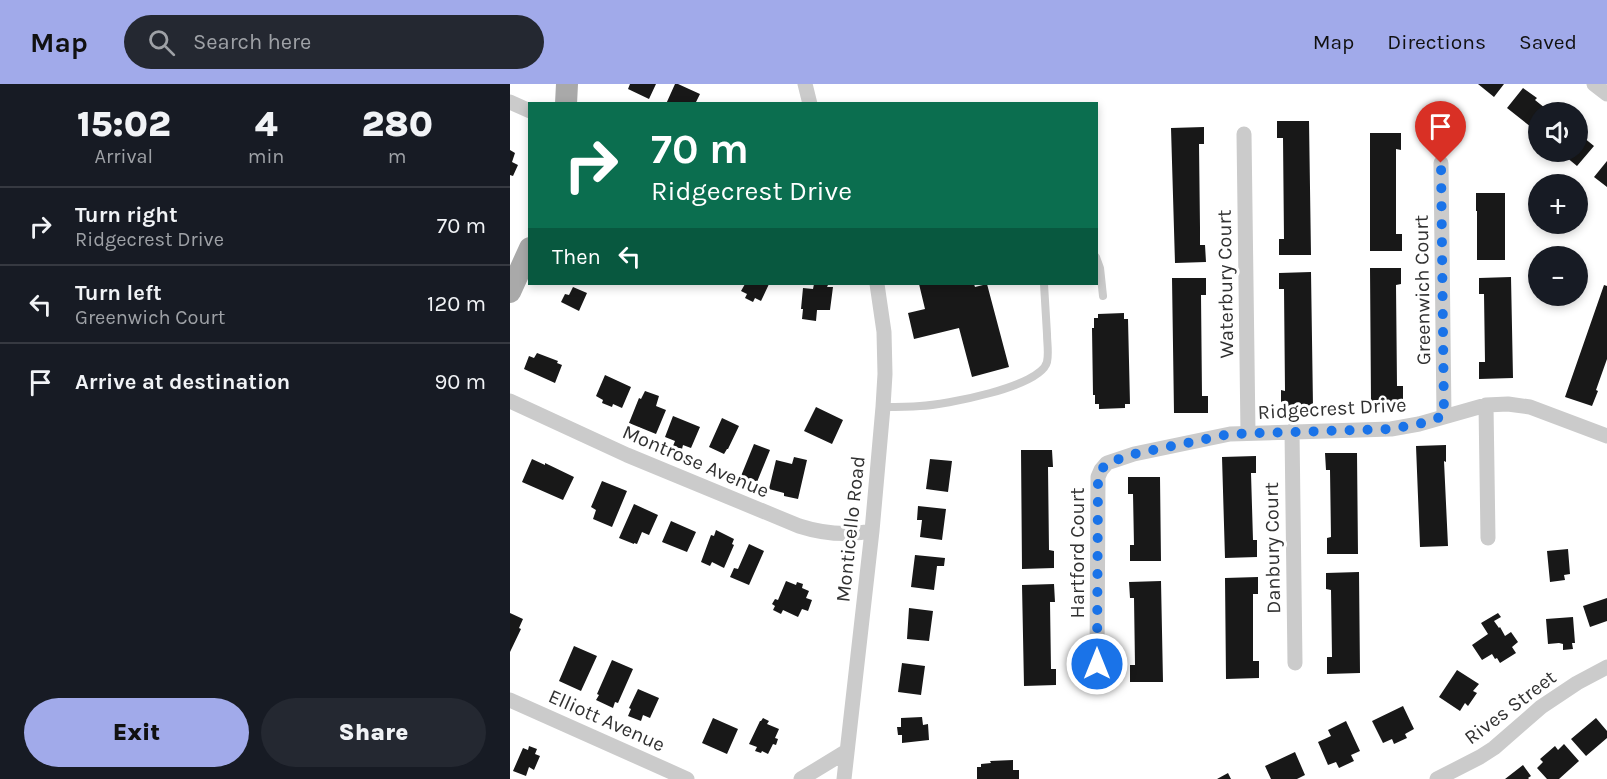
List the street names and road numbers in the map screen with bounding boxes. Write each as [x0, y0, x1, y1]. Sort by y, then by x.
street label: Waterbury Court [1213, 209, 1238, 358]
street label: Greenwich Court [1410, 214, 1435, 365]
street label: Ridgecrest Drive [1257, 393, 1407, 424]
street label: Montrose Avenue [619, 420, 773, 503]
street label: Monticello Road [831, 455, 870, 603]
street label: Danbury Court [1260, 482, 1285, 614]
street label: Hartford Court [1066, 487, 1089, 618]
street label: Rives Street [1460, 665, 1561, 749]
street label: Elliott Avenue [545, 685, 669, 756]

